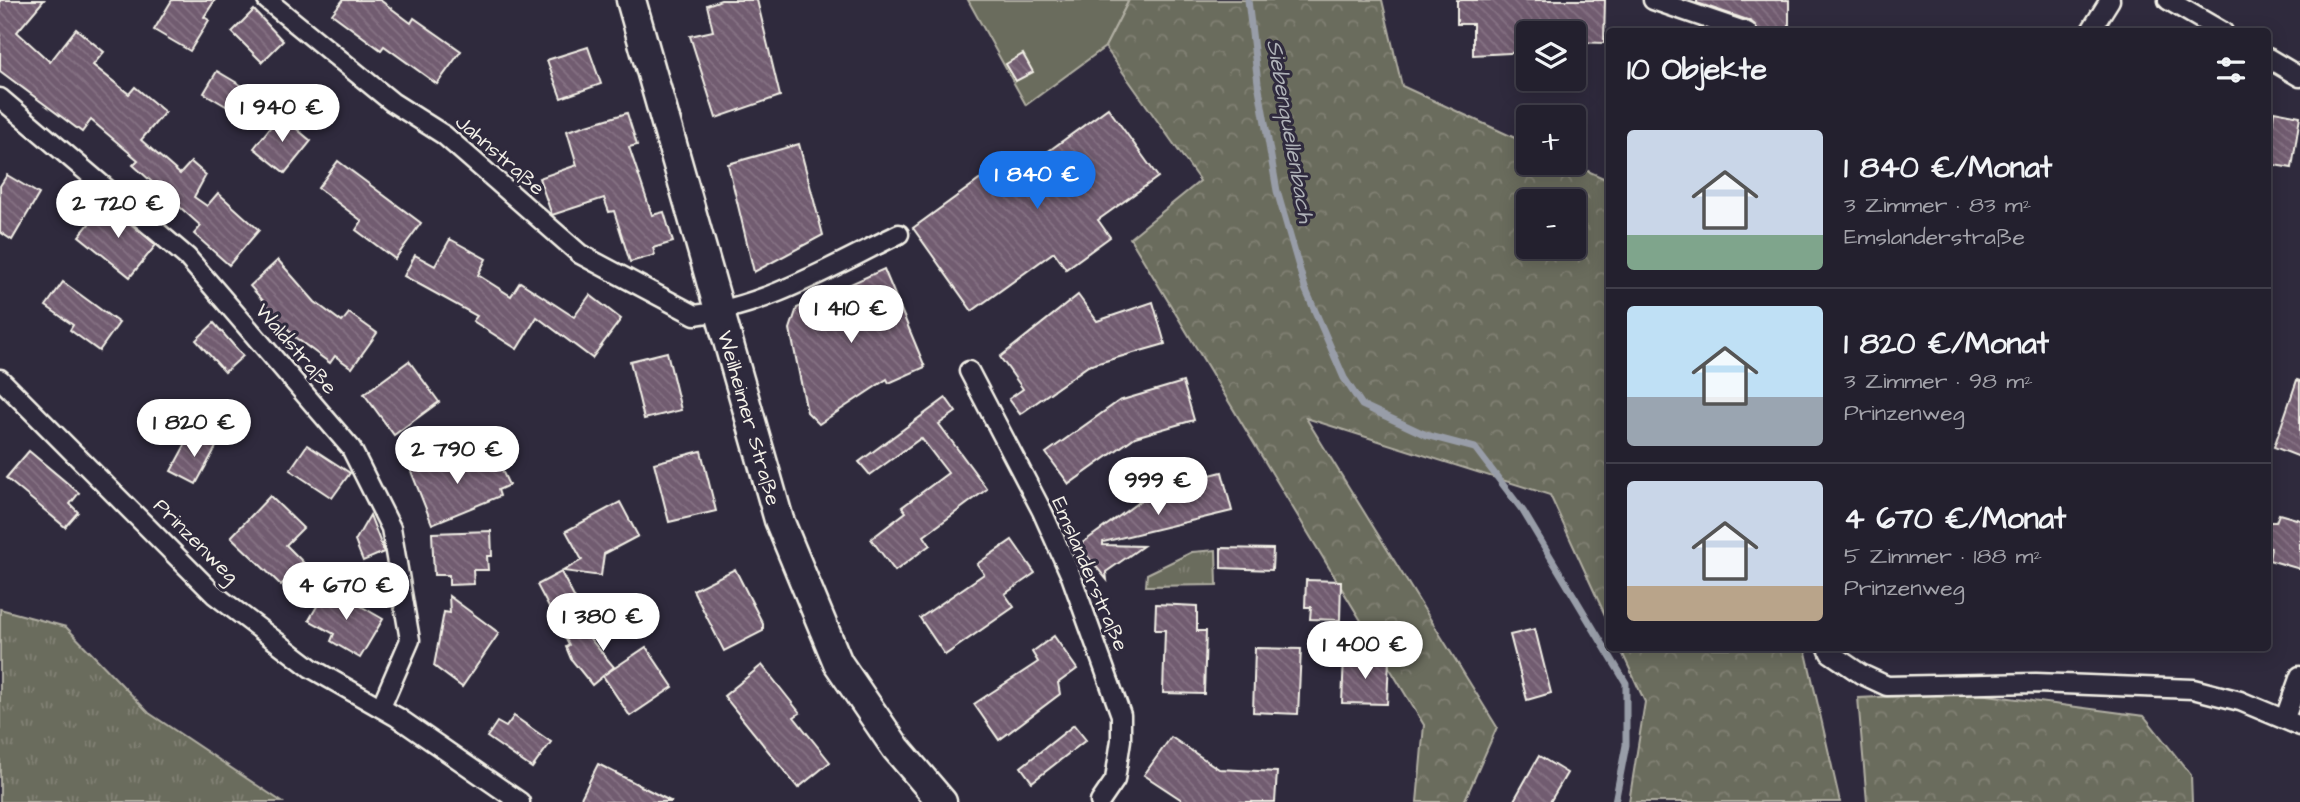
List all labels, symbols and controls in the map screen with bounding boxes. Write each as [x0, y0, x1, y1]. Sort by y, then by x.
map controls [1516, 21, 1586, 259]
button: layers [1516, 21, 1586, 91]
water label: Siebenquellenbach [1258, 37, 1322, 227]
text: 10 Objekte [1627, 49, 1767, 91]
icon: filters [2212, 51, 2250, 89]
pin: 1 940 € [217, 85, 347, 144]
text: 1 940 € [241, 91, 323, 123]
button: + [1516, 105, 1586, 175]
street label: Jahnstraße [449, 108, 551, 202]
text: 1 840 €/Monat [1844, 147, 2052, 189]
pin: 1 840 € [972, 152, 1102, 211]
text: 1 840 € [995, 158, 1079, 190]
icon: home [1683, 158, 1767, 242]
pin: 2 720 € [53, 180, 183, 240]
text: 2 720 € [72, 187, 164, 219]
button: − [1516, 189, 1586, 259]
text: 3 Zimmer · 83 m² [1844, 189, 2031, 221]
text: Emslanderstraße [1844, 221, 2025, 253]
pin: 1 410 € [786, 286, 916, 345]
text: 1 410 € [815, 292, 887, 324]
street label: Waldstraße [248, 297, 344, 401]
text: 1 820 €/Monat [1844, 323, 2049, 365]
street label: Weilheimer Straße [710, 327, 788, 509]
icon: home [1683, 334, 1767, 418]
text: 3 Zimmer · 98 m² [1844, 365, 2033, 397]
text: Prinzenweg [1844, 397, 1965, 429]
pin: 1 820 € [129, 400, 259, 459]
text: 1 820 € [153, 406, 235, 438]
pin: 2 790 € [392, 426, 522, 486]
text: 2 790 € [411, 433, 503, 465]
pin: 999 € [1109, 458, 1207, 517]
text: 999 € [1125, 464, 1191, 496]
street label: Prinzenweg [145, 492, 245, 592]
street label: Emslanderstraße [1044, 492, 1136, 656]
text: 4 670 €/Monat [1844, 498, 2066, 540]
icon: home [1683, 509, 1767, 593]
text: 5 Zimmer · 188 m² [1844, 540, 2042, 572]
pin: 4 670 € [281, 562, 411, 622]
text: 4 670 € [298, 569, 394, 601]
text: Prinzenweg [1844, 572, 1965, 604]
pin: 1 380 € [538, 594, 668, 653]
text: 1 380 € [563, 600, 643, 632]
pin: 1 400 € [1300, 622, 1430, 681]
text: 1 400 € [1323, 628, 1407, 660]

